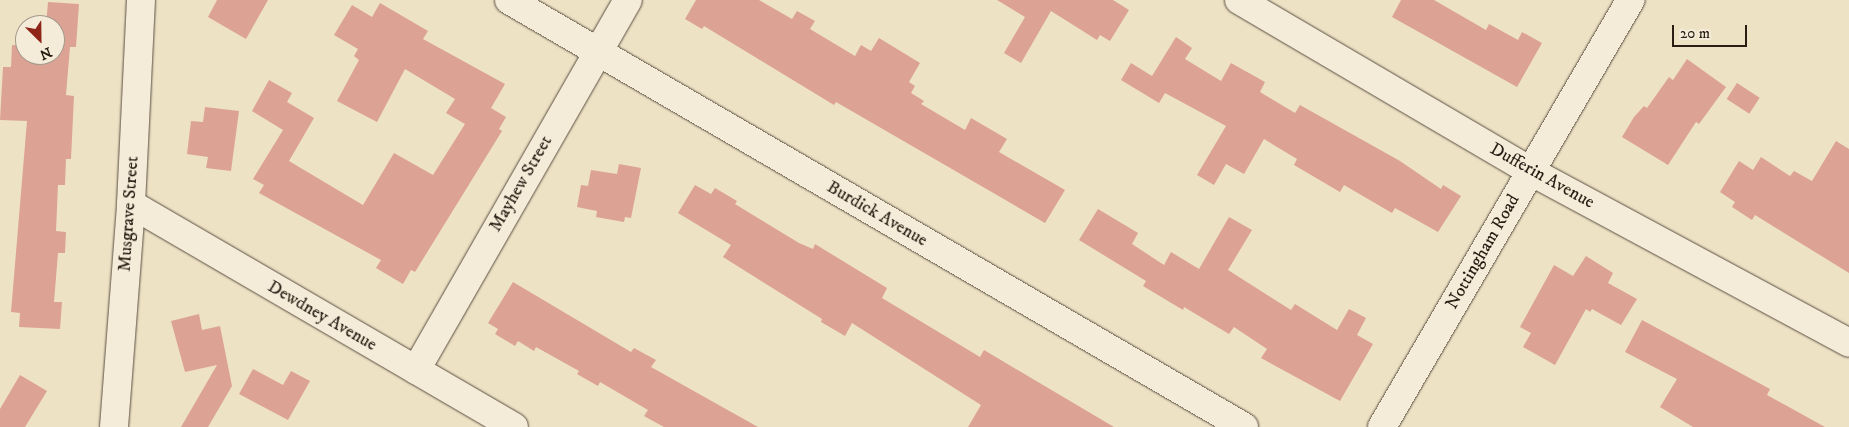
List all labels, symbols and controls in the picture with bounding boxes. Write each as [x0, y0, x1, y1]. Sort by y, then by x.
north arrow [15, 15, 65, 65]
scale bar [1674, 15, 1749, 47]
text: 20 m [1680, 24, 1710, 43]
text: N [37, 42, 54, 63]
street label: Mayhew Street [485, 132, 557, 236]
street label: Dufferin Avenue [1486, 138, 1598, 214]
street label: Musgrave Street [114, 156, 144, 272]
street label: Burdick Avenue [823, 176, 931, 252]
street label: Nottingham Road [1441, 191, 1525, 313]
street label: Dewdney Avenue [264, 276, 380, 356]

